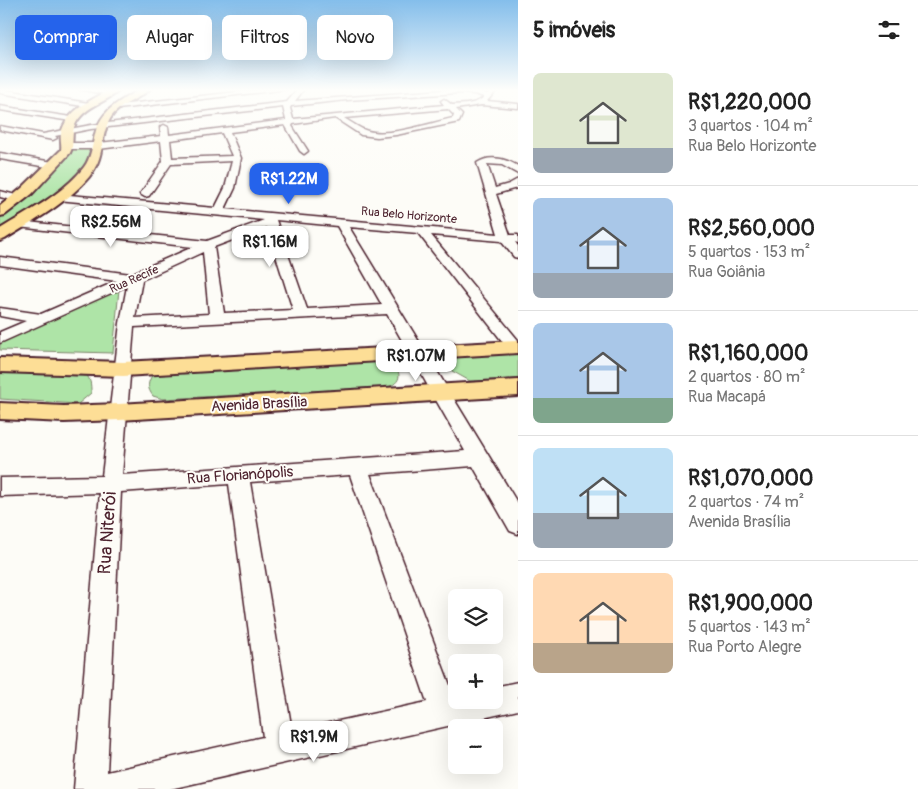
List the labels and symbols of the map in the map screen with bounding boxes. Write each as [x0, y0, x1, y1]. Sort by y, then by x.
pin: R$1.22M [243, 162, 335, 205]
street label: Rua Belo Horizonte [360, 204, 458, 227]
pin: R$2.56M [65, 206, 157, 248]
pin: R$1.16M [224, 226, 316, 268]
street label: Rua Recife [107, 262, 161, 297]
pin: R$1.07M [370, 340, 462, 382]
street label: Avenida Brasília [210, 392, 308, 417]
street label: Rua Florianópolis [186, 462, 294, 489]
street label: Rua Niterói [93, 491, 122, 575]
pin: R$1.9M [273, 720, 355, 763]

